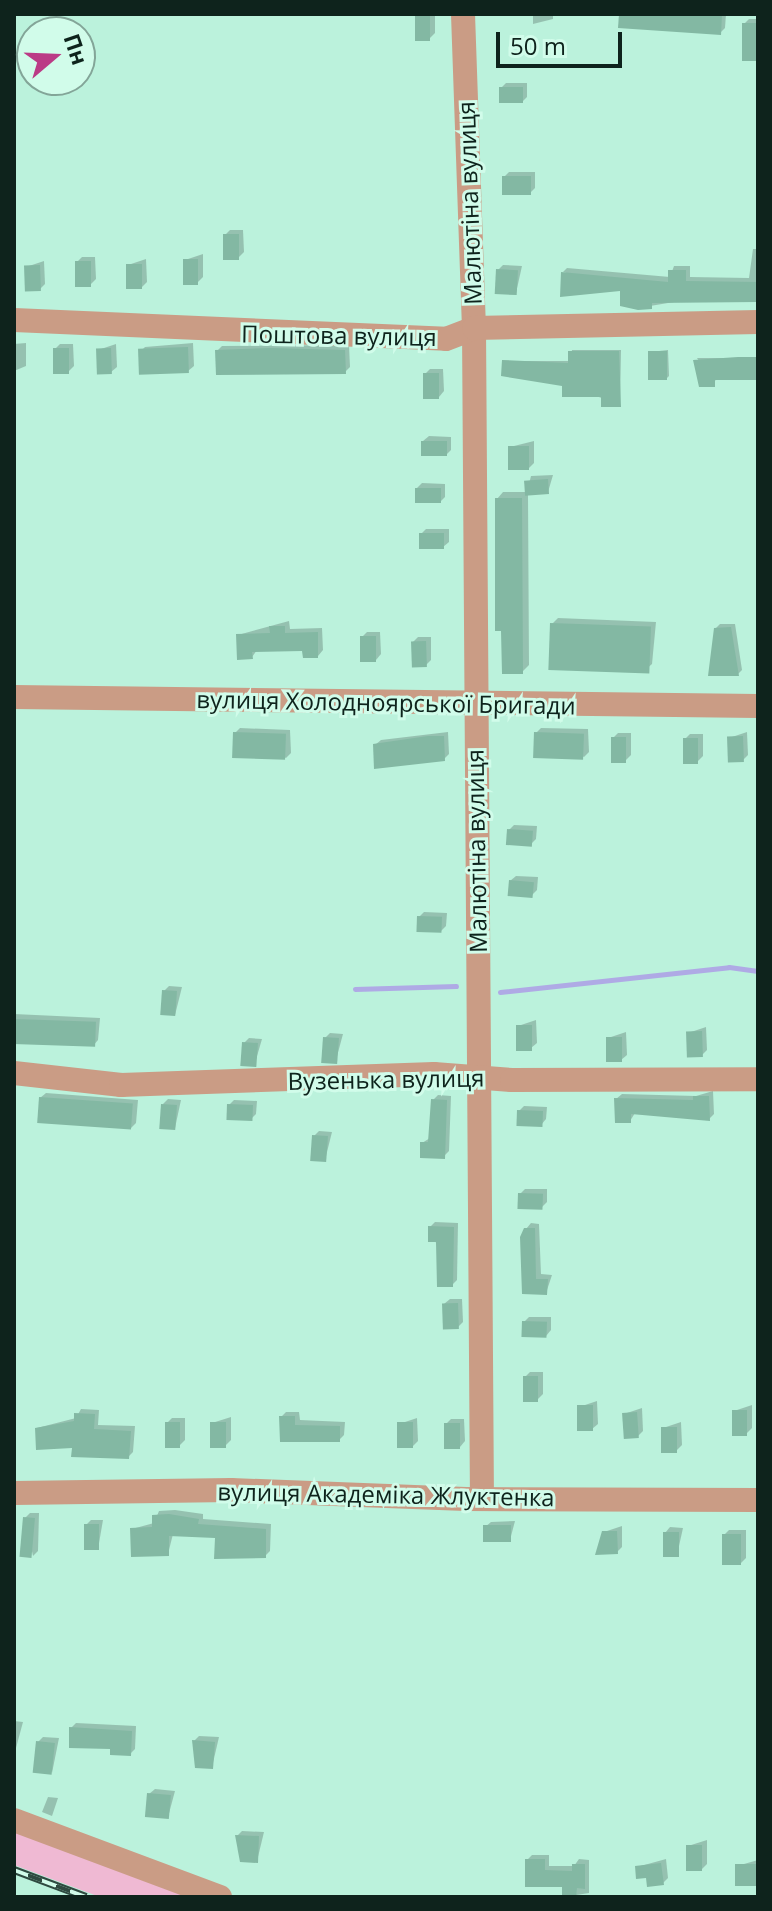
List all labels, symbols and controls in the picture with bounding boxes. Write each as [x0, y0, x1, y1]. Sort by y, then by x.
north arrow [16, 16, 96, 96]
scale bar [500, 16, 626, 66]
text: Пн [58, 29, 96, 68]
text: 50 m [510, 29, 566, 62]
street label: Малютіна вулиця [451, 101, 487, 305]
street label: Поштова вулиця [241, 319, 437, 351]
street label: вулиця Холодноярської Бригади [196, 684, 576, 720]
street label: Малютіна вулиця [460, 749, 492, 953]
street label: Вузенька вулиця [287, 1063, 485, 1095]
street label: вулиця Академіка Жлуктенка [217, 1477, 555, 1511]

